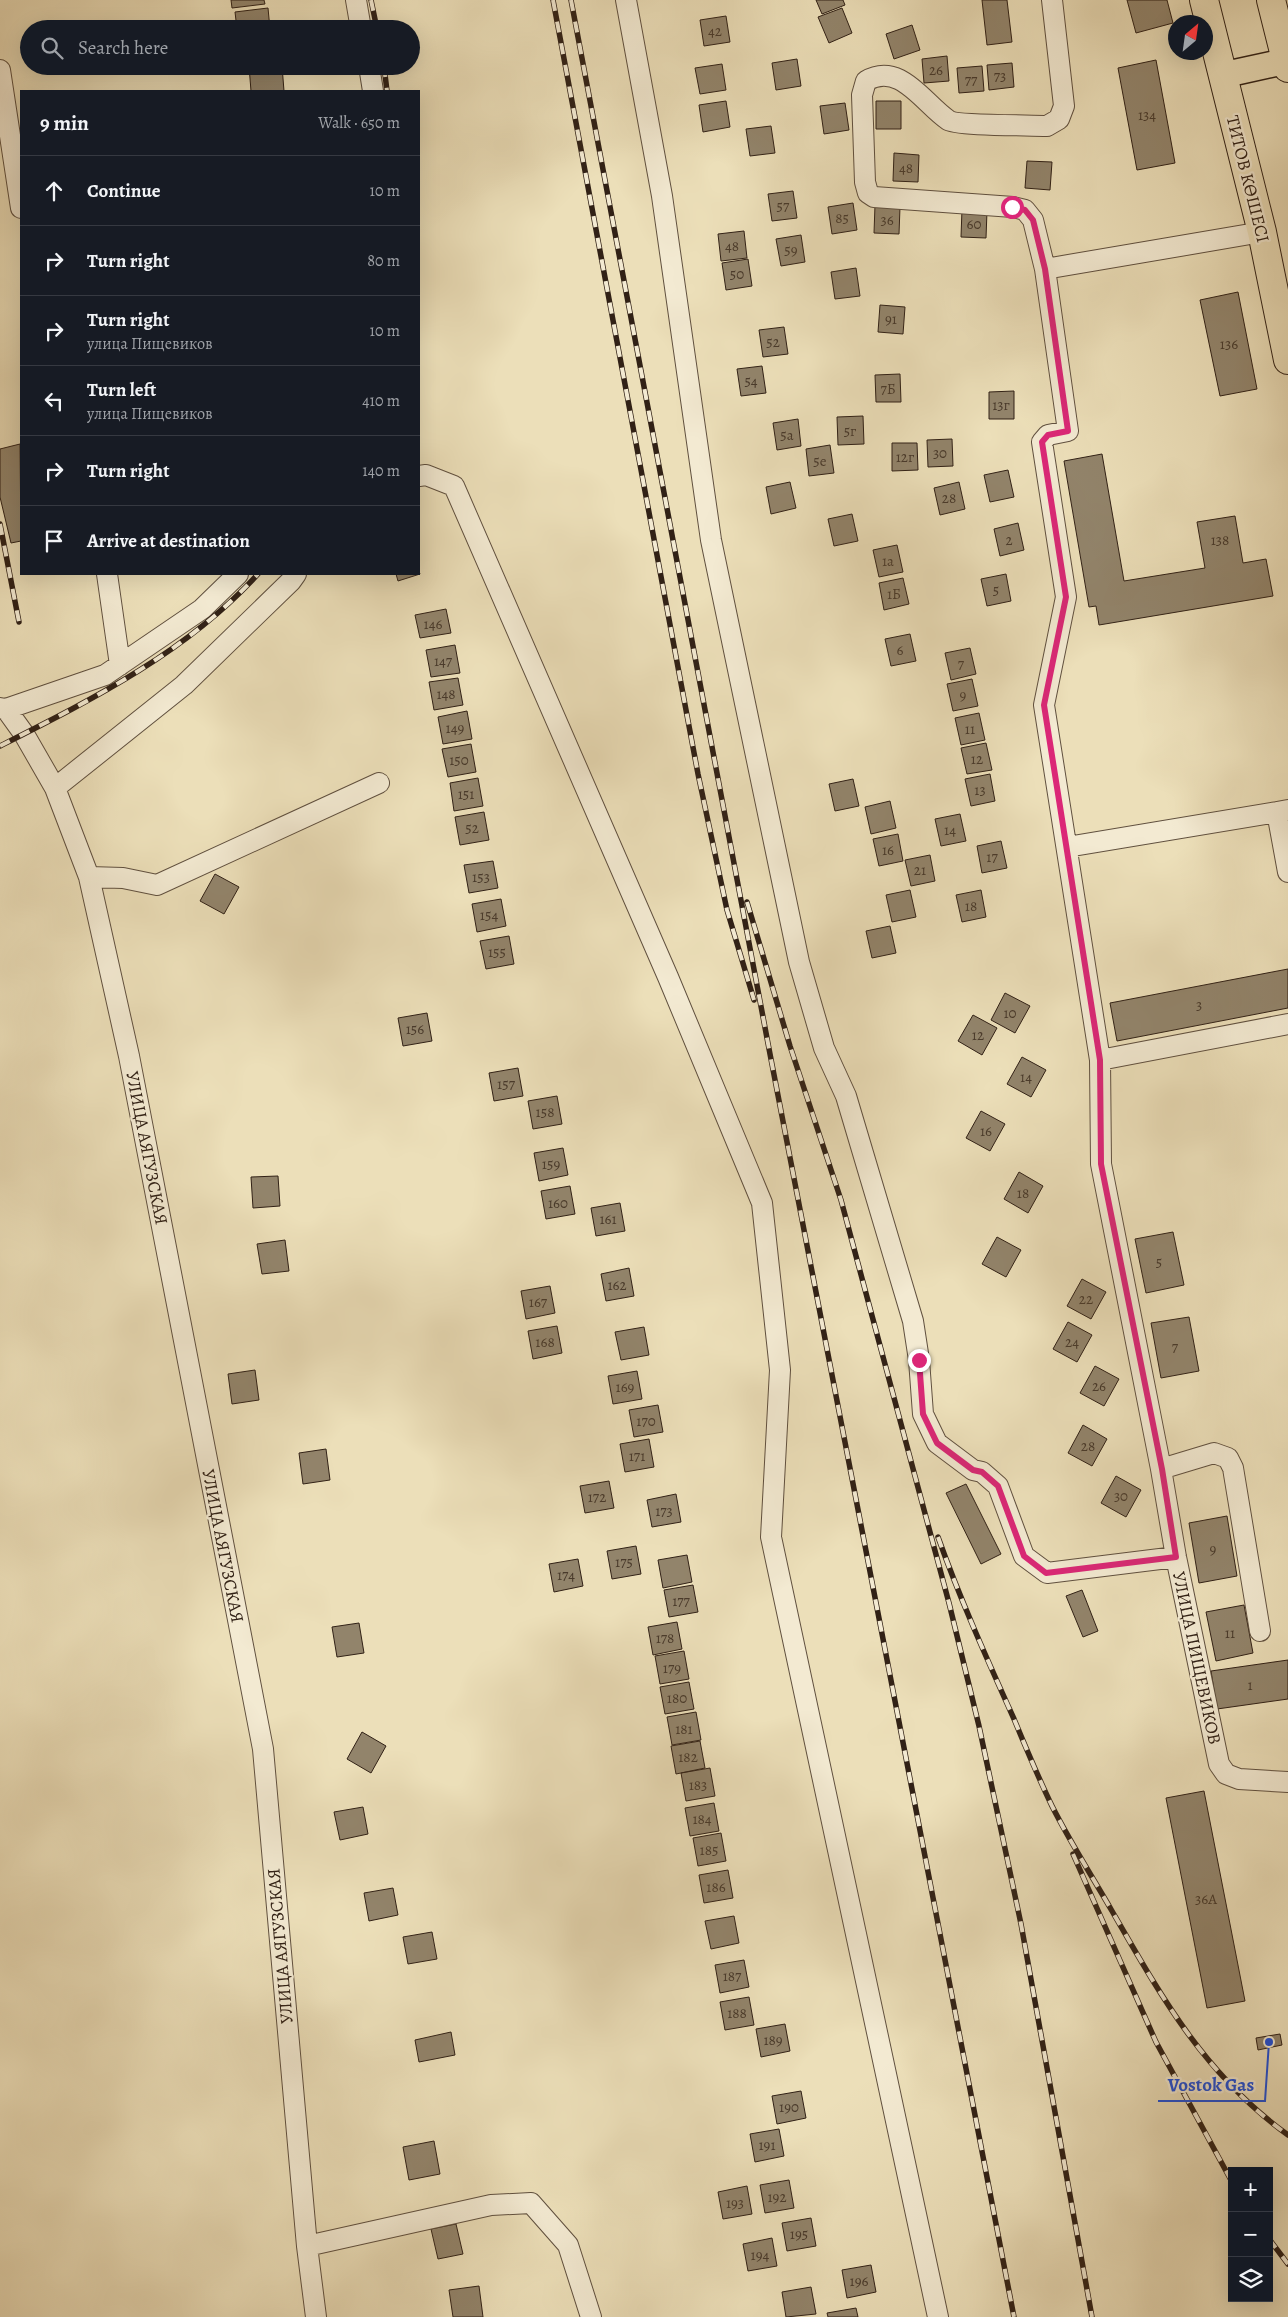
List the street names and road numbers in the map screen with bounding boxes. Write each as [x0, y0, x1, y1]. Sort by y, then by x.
street label: ТИТОВ КӨШЕСІ [1221, 113, 1275, 245]
street label: УЛИЦА АЯГУЗСКАЯ [120, 1069, 174, 1227]
street label: УЛИЦА АЯГУЗСКАЯ [196, 1467, 250, 1625]
street label: УЛИЦА ПИЩЕВИКОВ [1167, 1569, 1227, 1747]
street label: УЛИЦА АЯГУЗСКАЯ [261, 1867, 299, 2025]

